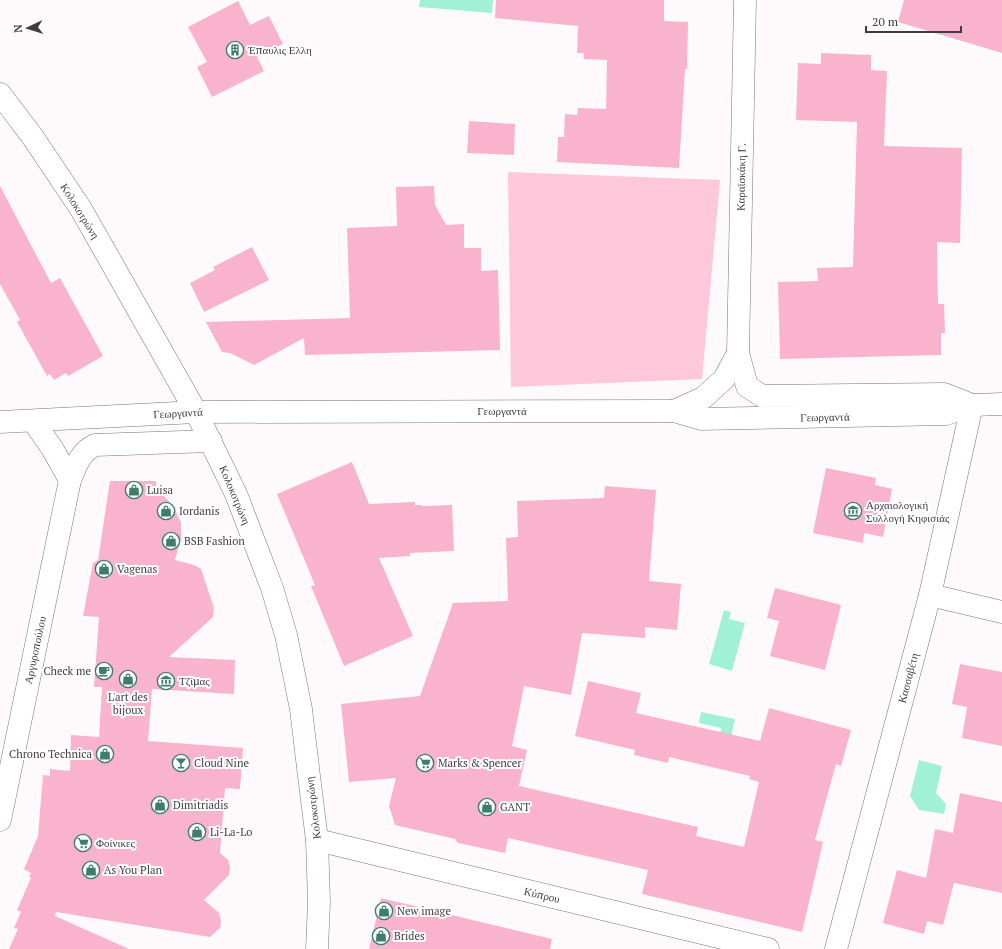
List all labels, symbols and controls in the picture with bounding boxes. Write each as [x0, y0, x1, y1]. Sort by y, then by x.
north arrow [8, 8, 48, 48]
scale bar [866, 8, 961, 34]
text: 20 m [872, 14, 899, 29]
text: N [11, 23, 25, 33]
building icon: Έπαυλις Ελλη [225, 40, 245, 60]
place label: Έπαυλις Ελλη [247, 43, 312, 57]
street label: Καραϊσκάκη Γ. [733, 143, 749, 211]
street label: Κολοκοτρώνη [57, 181, 103, 242]
street label: Γεωργαντά [477, 404, 527, 418]
street label: Γεωργαντά [153, 405, 203, 421]
street label: Γεωργαντά [800, 410, 850, 424]
street label: Κολοκοτρώνη [216, 463, 254, 527]
shop icon: Luisa [124, 480, 144, 500]
place label: Luisa [147, 483, 173, 497]
place label: Αρχαιολογική Συλλογή Κηφισιάς [866, 498, 950, 525]
shop icon: Iordanis [156, 501, 176, 521]
museum icon: Αρχαιολογική Συλλογή Κηφισιάς [843, 501, 863, 521]
place label: Iordanis [179, 504, 220, 518]
shop icon: BSB Fashion [161, 531, 181, 551]
place label: BSB Fashion [184, 534, 245, 548]
shop icon: Vagenas [94, 559, 114, 579]
place label: Vagenas [117, 562, 158, 576]
street label: Αργυροπούλου [21, 614, 49, 685]
street label: Κασσαβέτη [895, 651, 921, 705]
cafe icon: Check me [94, 661, 114, 681]
place label: Check me [43, 664, 91, 678]
shop icon: L'art des bijoux [118, 669, 138, 689]
museum icon: Τζίμας [156, 671, 176, 691]
place label: Τζίμας [179, 674, 210, 688]
place label: L'art des bijoux [108, 690, 148, 717]
shop icon: Chrono Technica [95, 744, 115, 764]
place label: Chrono Technica [9, 747, 92, 761]
bar icon: Cloud Nine [171, 753, 191, 773]
supermarket icon: Marks & Spencer [415, 753, 435, 773]
place label: Cloud Nine [194, 756, 249, 770]
place label: Marks & Spencer [438, 756, 522, 770]
street label: Κολοκοτρώνη [302, 776, 324, 840]
shop icon: Dimitriadis [150, 795, 170, 815]
shop icon: GANT [477, 797, 497, 817]
place label: Dimitriadis [173, 798, 228, 812]
place label: GANT [500, 800, 530, 814]
shop icon: Li-La-Lo [187, 822, 207, 842]
place label: Li-La-Lo [210, 825, 252, 839]
supermarket icon: Φοίνικες [73, 833, 93, 853]
place label: Φοίνικες [96, 836, 136, 850]
shop icon: As You Plan [81, 860, 101, 880]
place label: As You Plan [104, 863, 163, 877]
street label: Κύπρου [523, 884, 562, 906]
shop icon: New image [374, 901, 394, 921]
place label: New image [397, 904, 451, 918]
shop icon: Brides [371, 926, 391, 946]
place label: Brides [394, 929, 425, 943]

